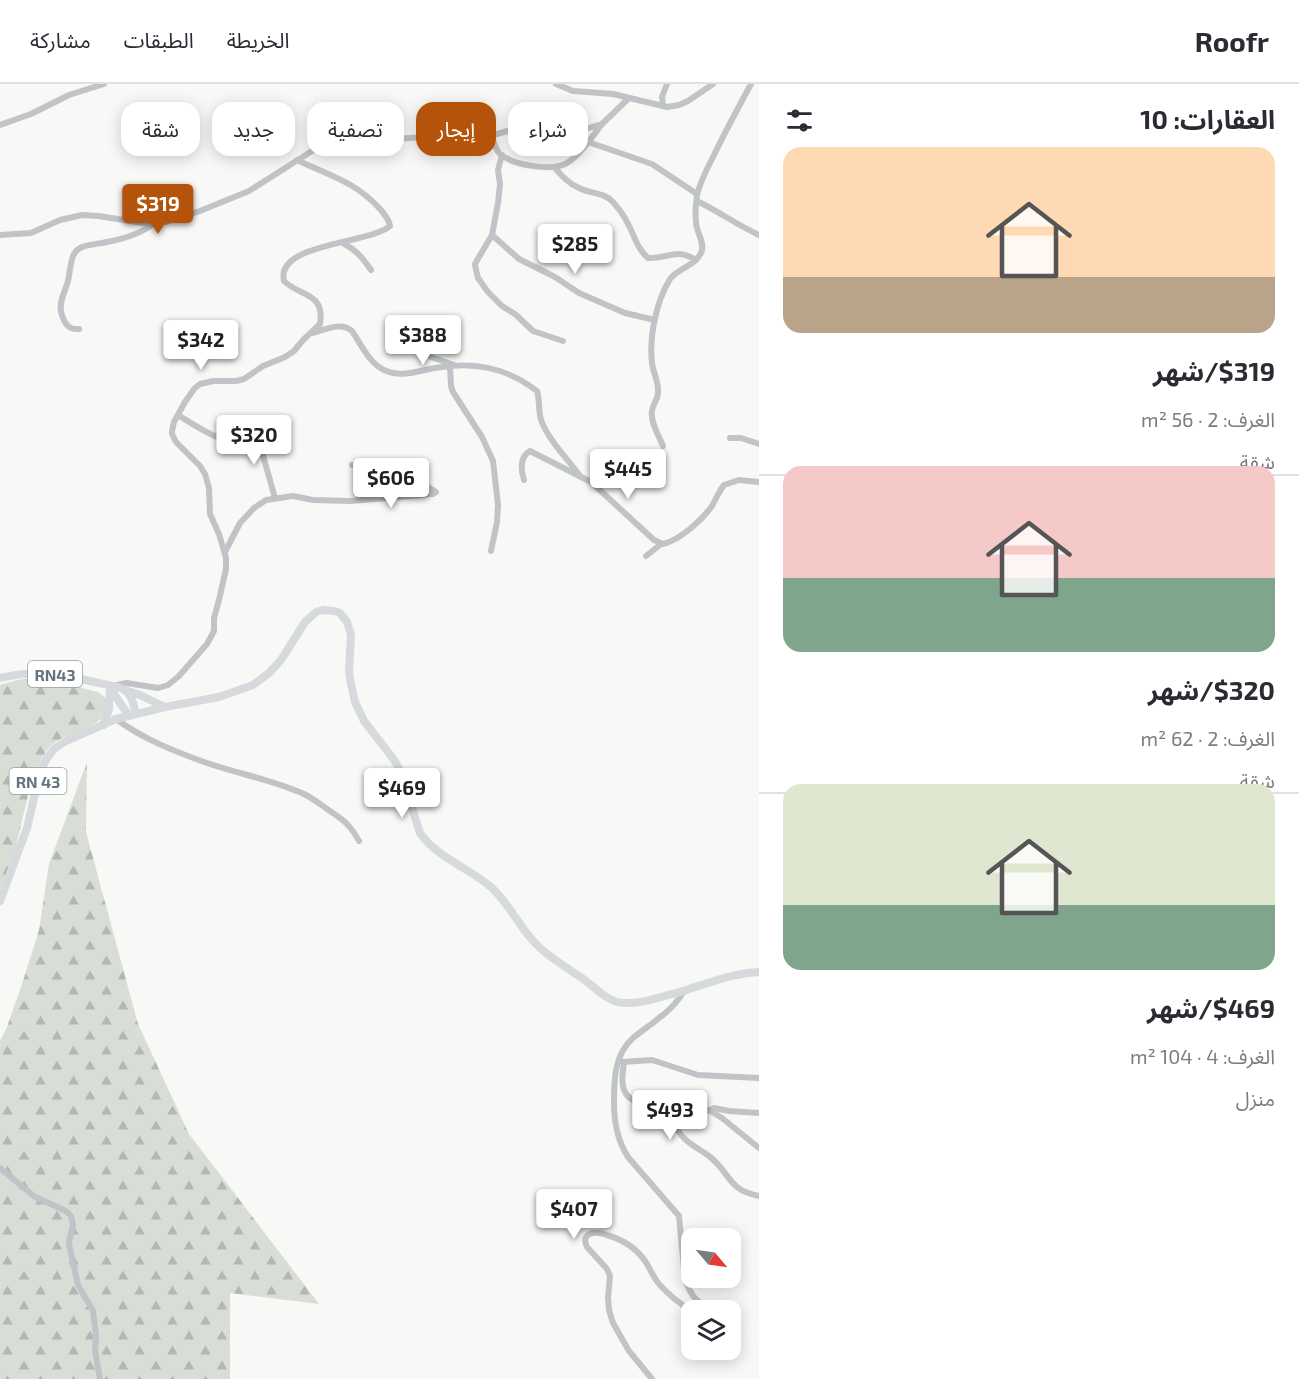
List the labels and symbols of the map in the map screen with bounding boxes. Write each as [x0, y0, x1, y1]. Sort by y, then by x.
pin: $319 [122, 184, 194, 235]
pin: $285 [539, 224, 611, 275]
pin: $388 [387, 315, 459, 366]
pin: $342 [165, 320, 237, 371]
pin: $320 [218, 415, 290, 466]
pin: $445 [592, 449, 664, 500]
pin: $606 [355, 458, 427, 509]
road number: RN43 [28, 661, 82, 687]
road number: RN 43 [9, 768, 66, 794]
pin: $469 [366, 768, 438, 819]
pin: $493 [634, 1090, 706, 1141]
pin: $407 [538, 1189, 610, 1240]
north arrow [681, 1228, 741, 1288]

